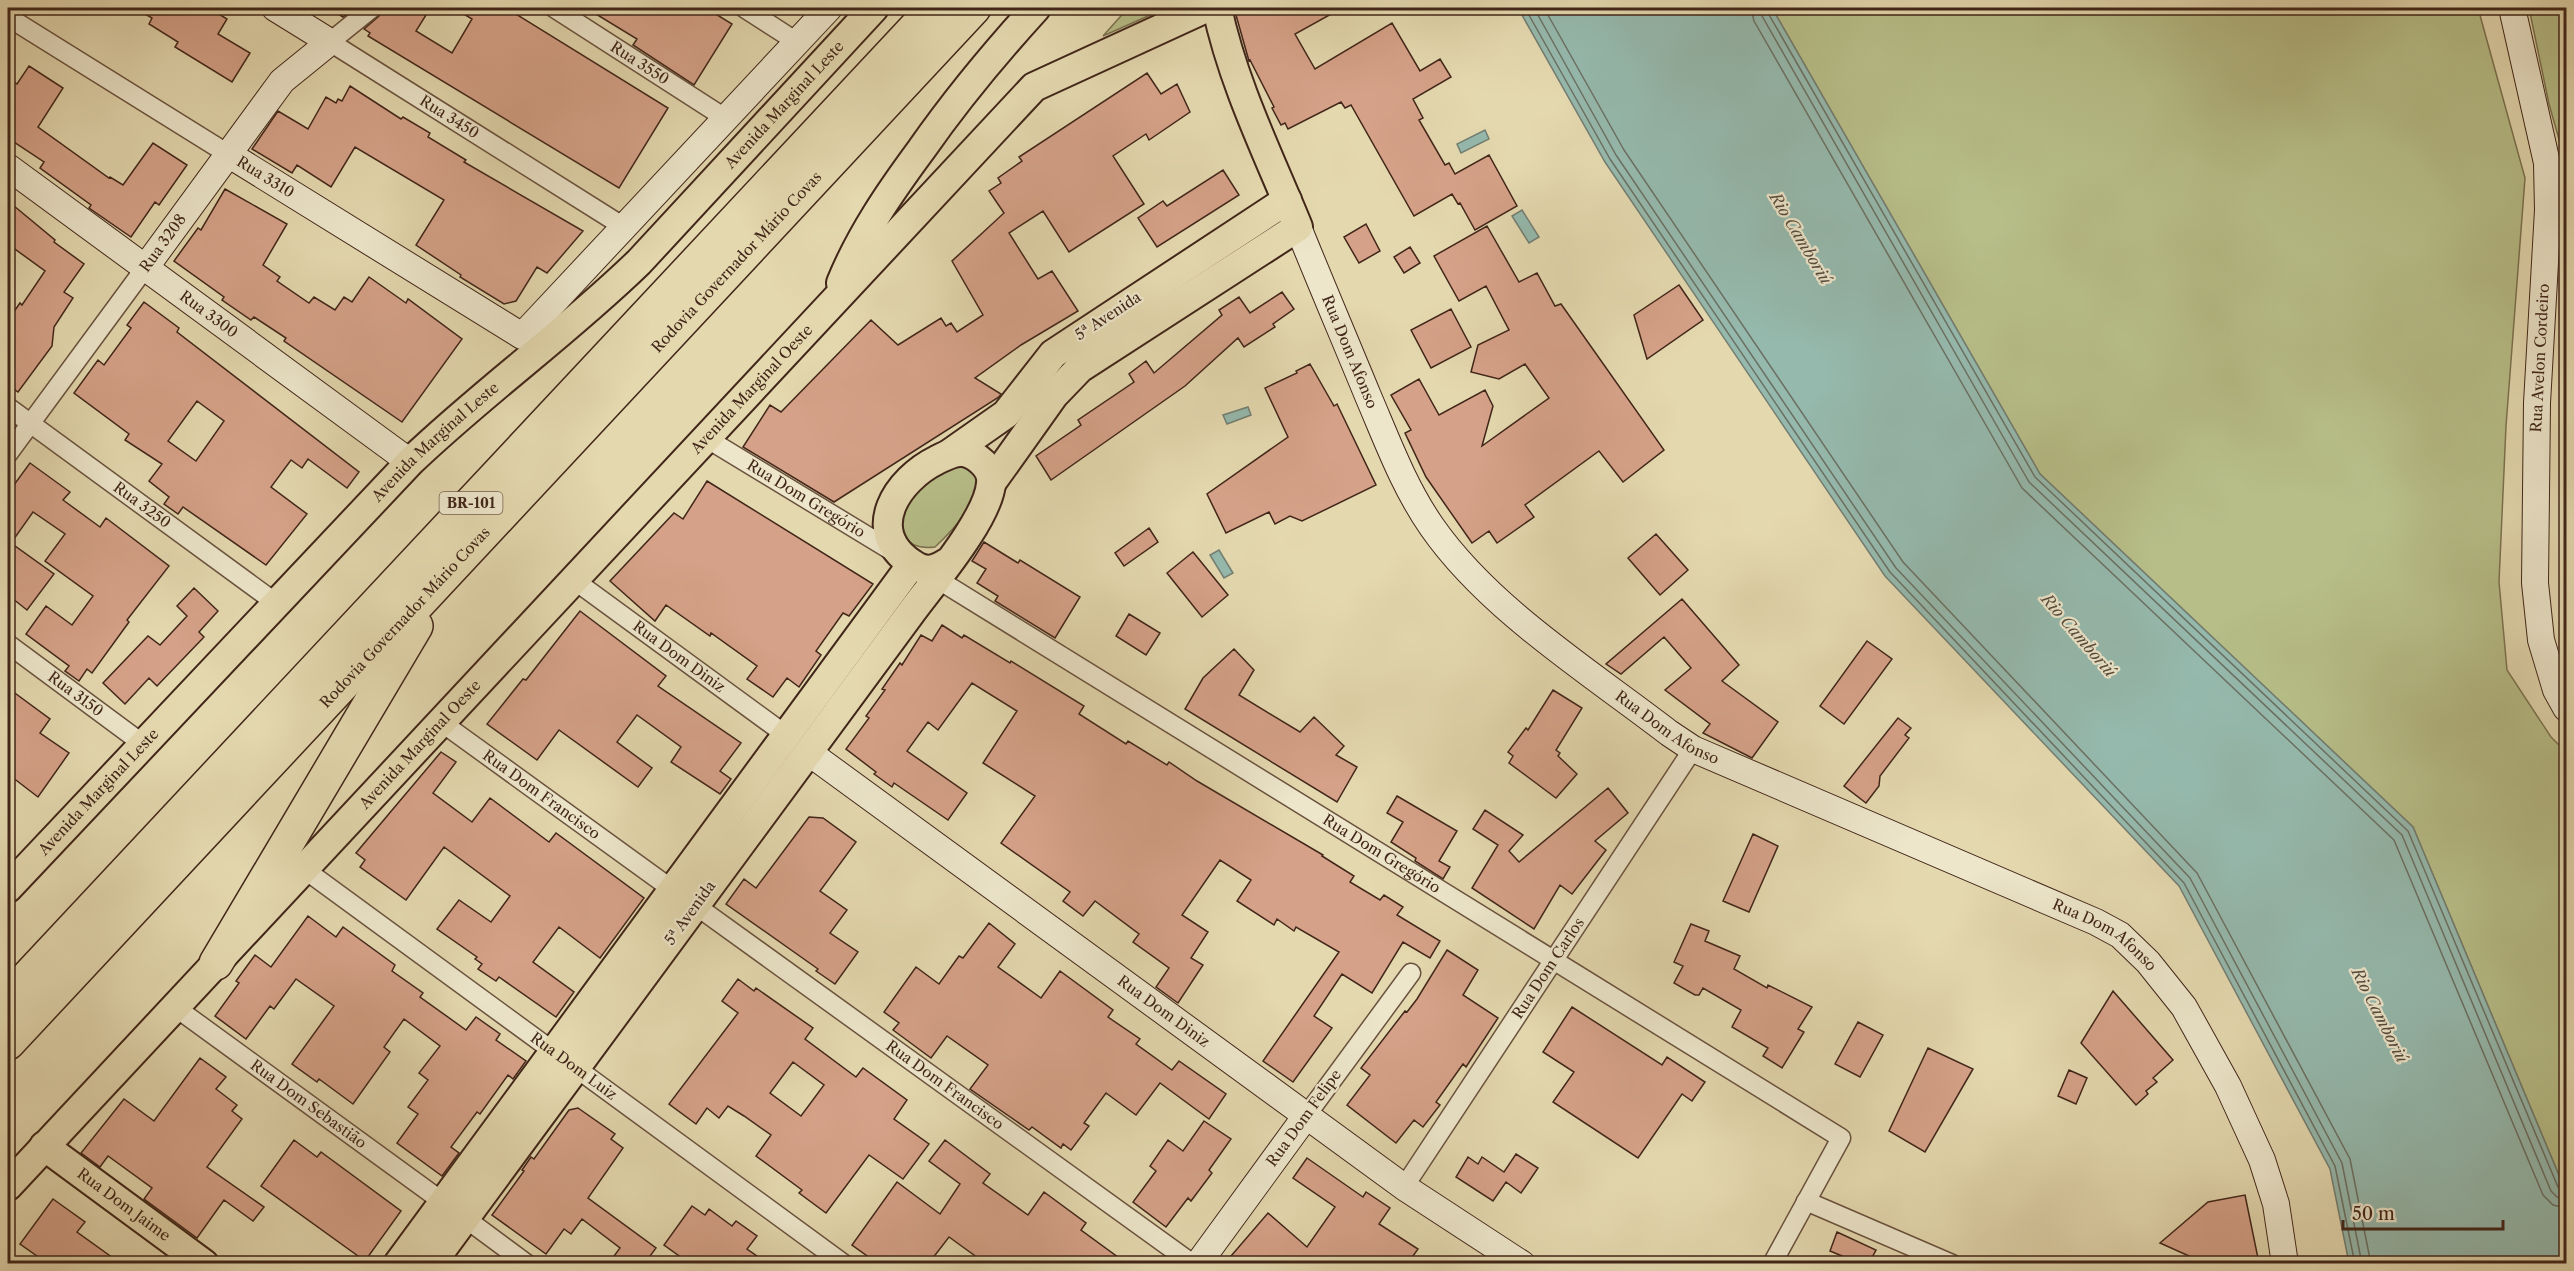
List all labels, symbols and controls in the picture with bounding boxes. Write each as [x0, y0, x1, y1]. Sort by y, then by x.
street label: Rua 3550 [607, 37, 673, 89]
street label: Avenida Marginal Leste [720, 37, 848, 173]
street label: Rua 3450 [416, 91, 483, 142]
street label: Rua 3310 [233, 152, 298, 202]
street label: Rodovia Governador Mário Covas [647, 167, 826, 356]
water label: Rio Camboriú [1765, 187, 1837, 288]
street label: Rua 3208 [135, 210, 190, 275]
street label: Rua Avelon Cordeiro [2526, 283, 2553, 433]
street label: Rua 3300 [176, 286, 242, 342]
street label: 5ª Avenida [1071, 287, 1144, 344]
street label: Rua Dom Afonso [1318, 292, 1382, 411]
street label: Avenida Marginal Oeste [686, 320, 816, 458]
street label: Avenida Marginal Leste [367, 378, 503, 506]
street label: Rua Dom Gregório [744, 455, 869, 541]
street label: Rua 3250 [110, 477, 175, 532]
road number: BR-101 [440, 492, 502, 514]
street label: Rodovia Governador Mário Covas [316, 523, 494, 712]
water label: Rio Camboriú [2036, 588, 2121, 681]
street label: Rua Dom Diniz [629, 616, 729, 697]
street label: Rua 3150 [44, 667, 107, 720]
street label: Avenida Marginal Oeste [354, 676, 485, 813]
street label: Rua Dom Afonso [1612, 686, 1722, 768]
street label: Avenida Marginal Leste [33, 724, 162, 860]
street label: Rua Dom Francisco [479, 745, 604, 843]
street label: Rua Dom Gregório [1319, 810, 1444, 897]
street label: 5ª Avenida [660, 877, 719, 949]
street label: Rua Dom Afonso [2050, 894, 2161, 974]
street label: Rua Dom Carlos [1508, 914, 1588, 1022]
water label: Rio Camboriú [2347, 963, 2413, 1066]
street label: Rua Dom Diniz [1114, 971, 1214, 1051]
street label: Rua Dom Luiz [527, 1028, 621, 1104]
street label: Rua Dom Francisco [883, 1036, 1008, 1134]
street label: Rua Dom Sebastião [247, 1055, 371, 1152]
street label: Rua Dom Felipe [1262, 1065, 1345, 1170]
street label: Rua Dom Jaime [74, 1164, 174, 1245]
scale bar [2343, 1193, 2504, 1231]
text: 50 m [2352, 1203, 2395, 1225]

